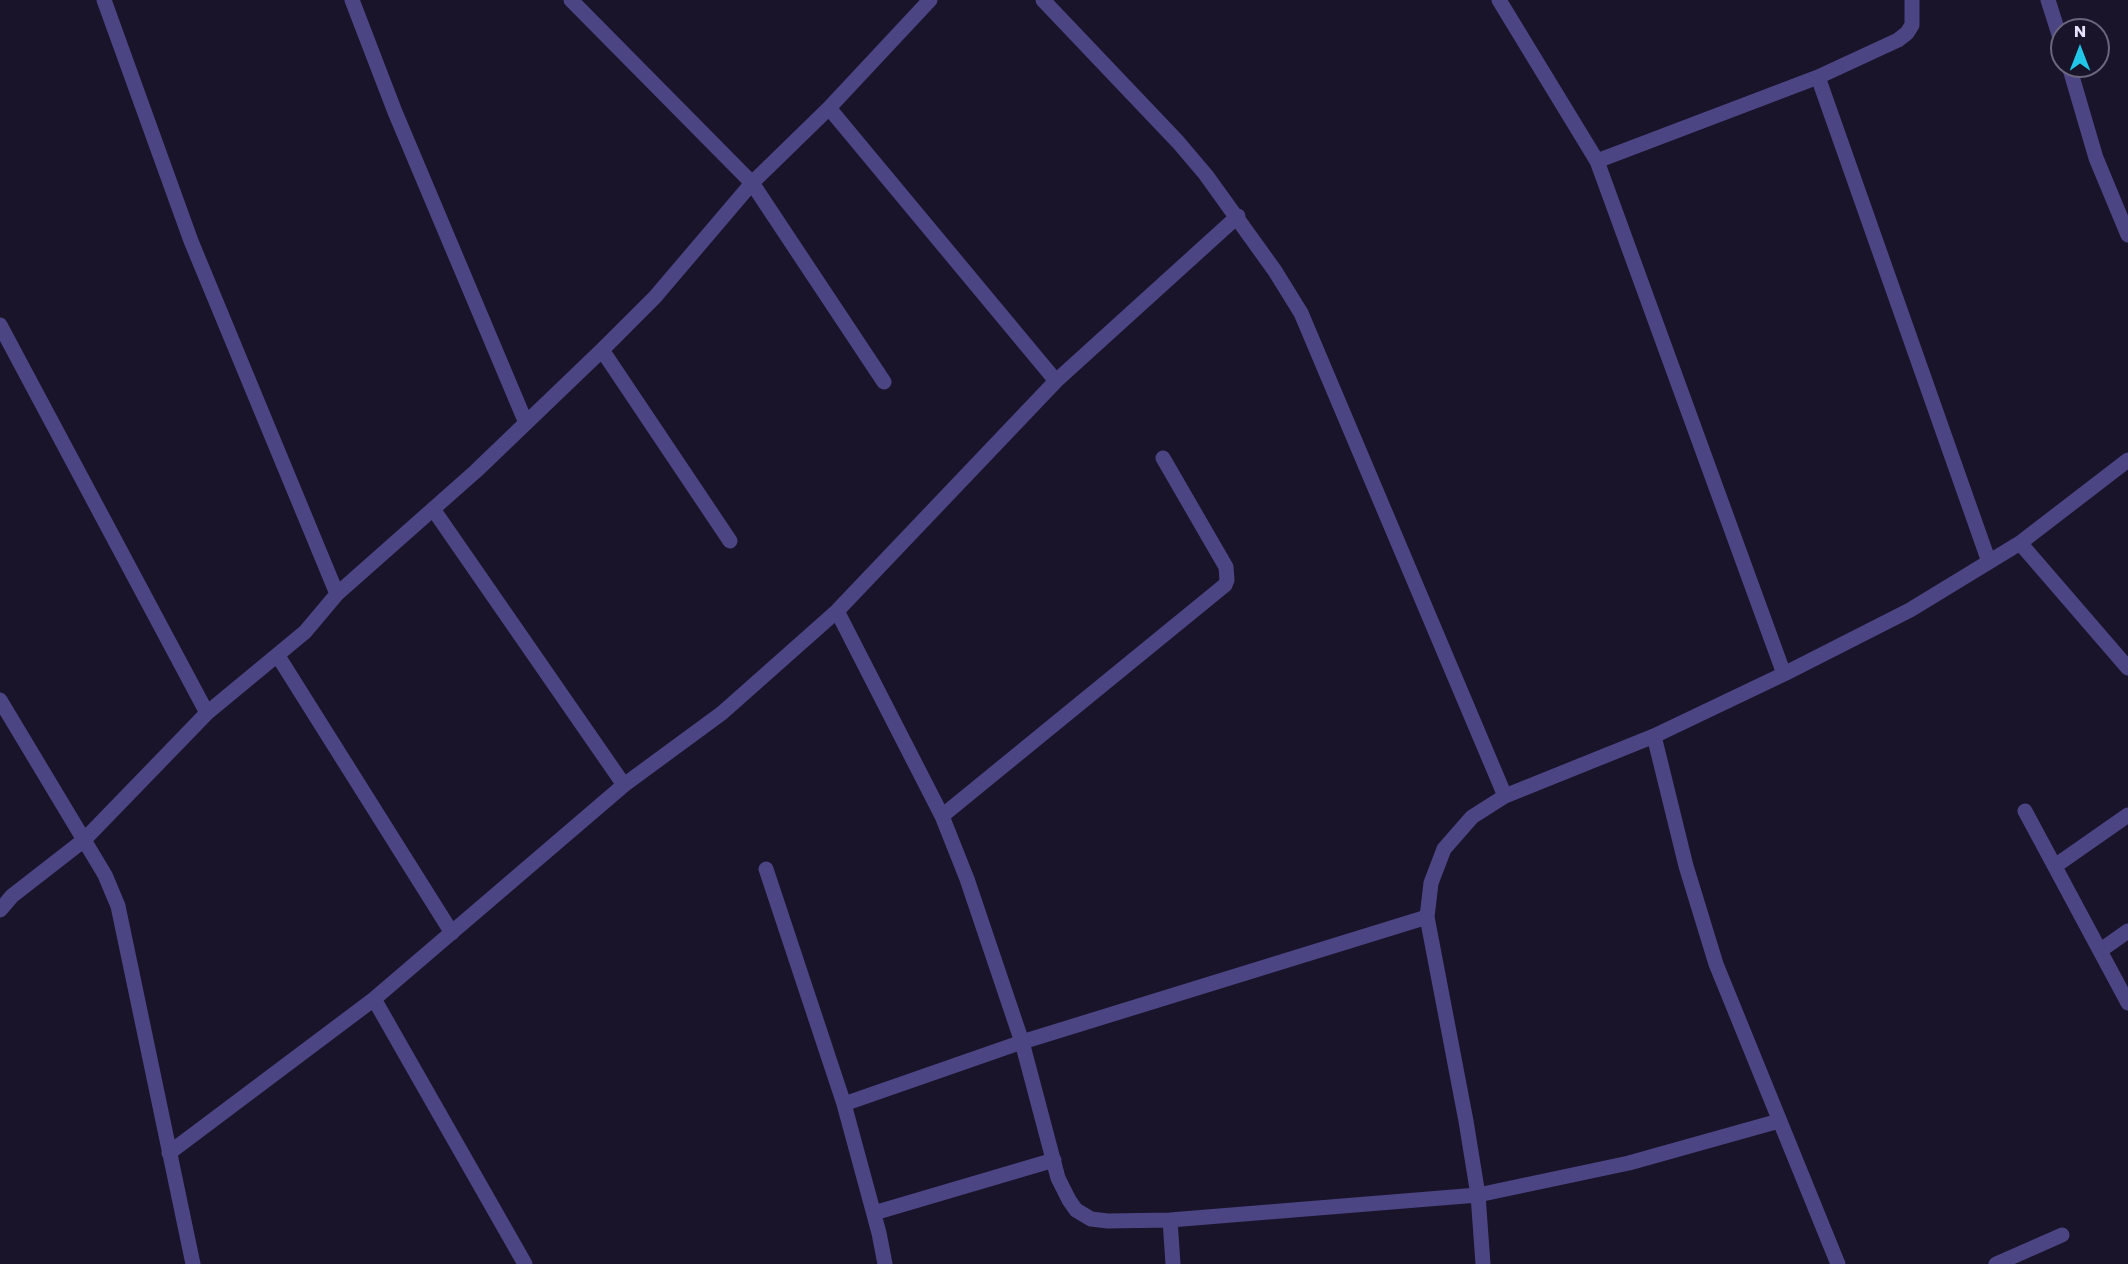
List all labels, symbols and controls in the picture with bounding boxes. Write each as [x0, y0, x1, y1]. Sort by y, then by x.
north arrow [2050, 18, 2110, 78]
text: N [2074, 20, 2086, 43]

